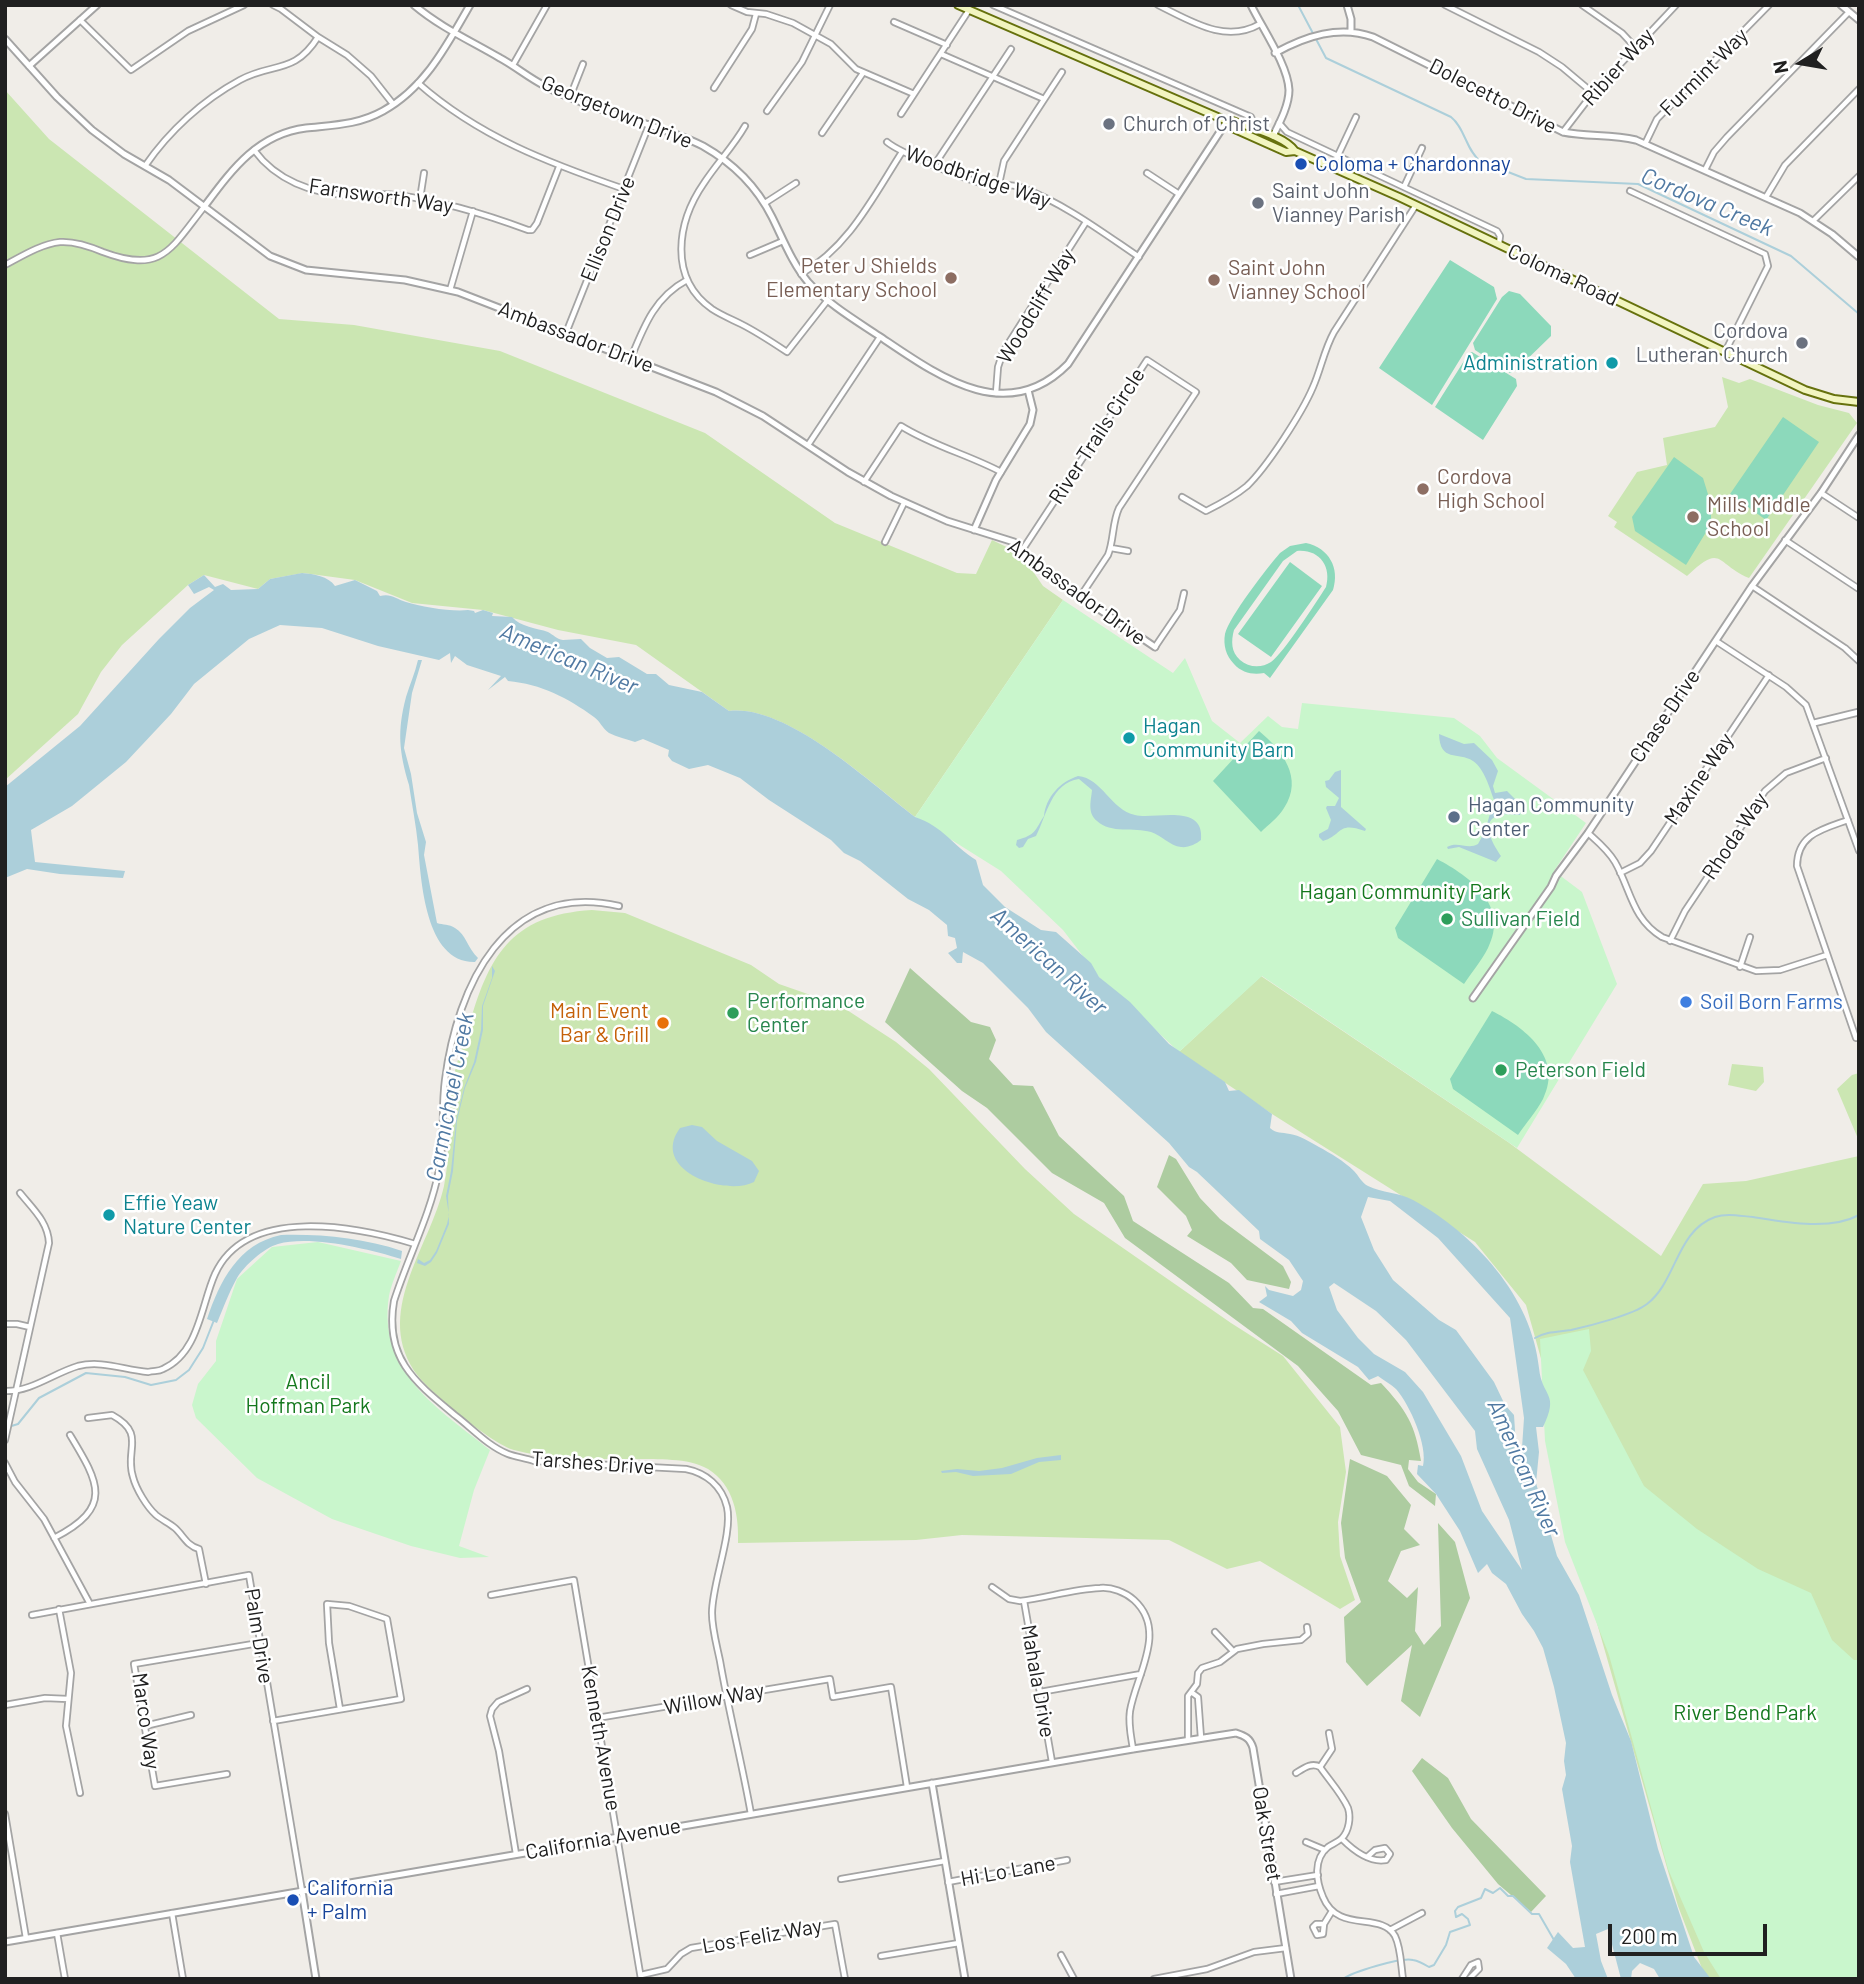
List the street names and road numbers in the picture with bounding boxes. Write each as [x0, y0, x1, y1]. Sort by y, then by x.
street label: Ribier Way [1577, 23, 1659, 111]
street label: Furmint Way [1655, 23, 1753, 121]
street label: Dolecetto Drive [1425, 53, 1561, 139]
street label: Georgetown Drive [538, 70, 696, 154]
street label: Woodbridge Way [902, 140, 1054, 214]
street label: Farnsworth Way [307, 173, 455, 219]
street label: Ellison Drive [575, 173, 641, 285]
street label: Coloma Road [1504, 238, 1622, 312]
street label: Woodcliff Way [992, 244, 1080, 368]
street label: Ambassador Drive [495, 296, 657, 378]
street label: River Trails Circle [1044, 363, 1150, 509]
street label: Ambassador Drive [1003, 533, 1151, 651]
street label: Chase Drive [1625, 665, 1705, 767]
street label: Maxine Way [1659, 728, 1739, 830]
street label: Rhoda Way [1697, 788, 1773, 884]
street label: Tarshes Drive [531, 1446, 655, 1480]
street label: Palm Drive [239, 1586, 279, 1686]
street label: Mahala Drive [1016, 1623, 1060, 1739]
street label: Kenneth Avenue [576, 1663, 626, 1813]
street label: Marco Way [127, 1671, 165, 1771]
street label: Willow Way [662, 1678, 766, 1720]
street label: Oak Street [1247, 1785, 1287, 1883]
street label: California Avenue [523, 1813, 683, 1865]
street label: Hi Lo Lane [959, 1850, 1057, 1892]
street label: Los Feliz Way [700, 1913, 824, 1959]

